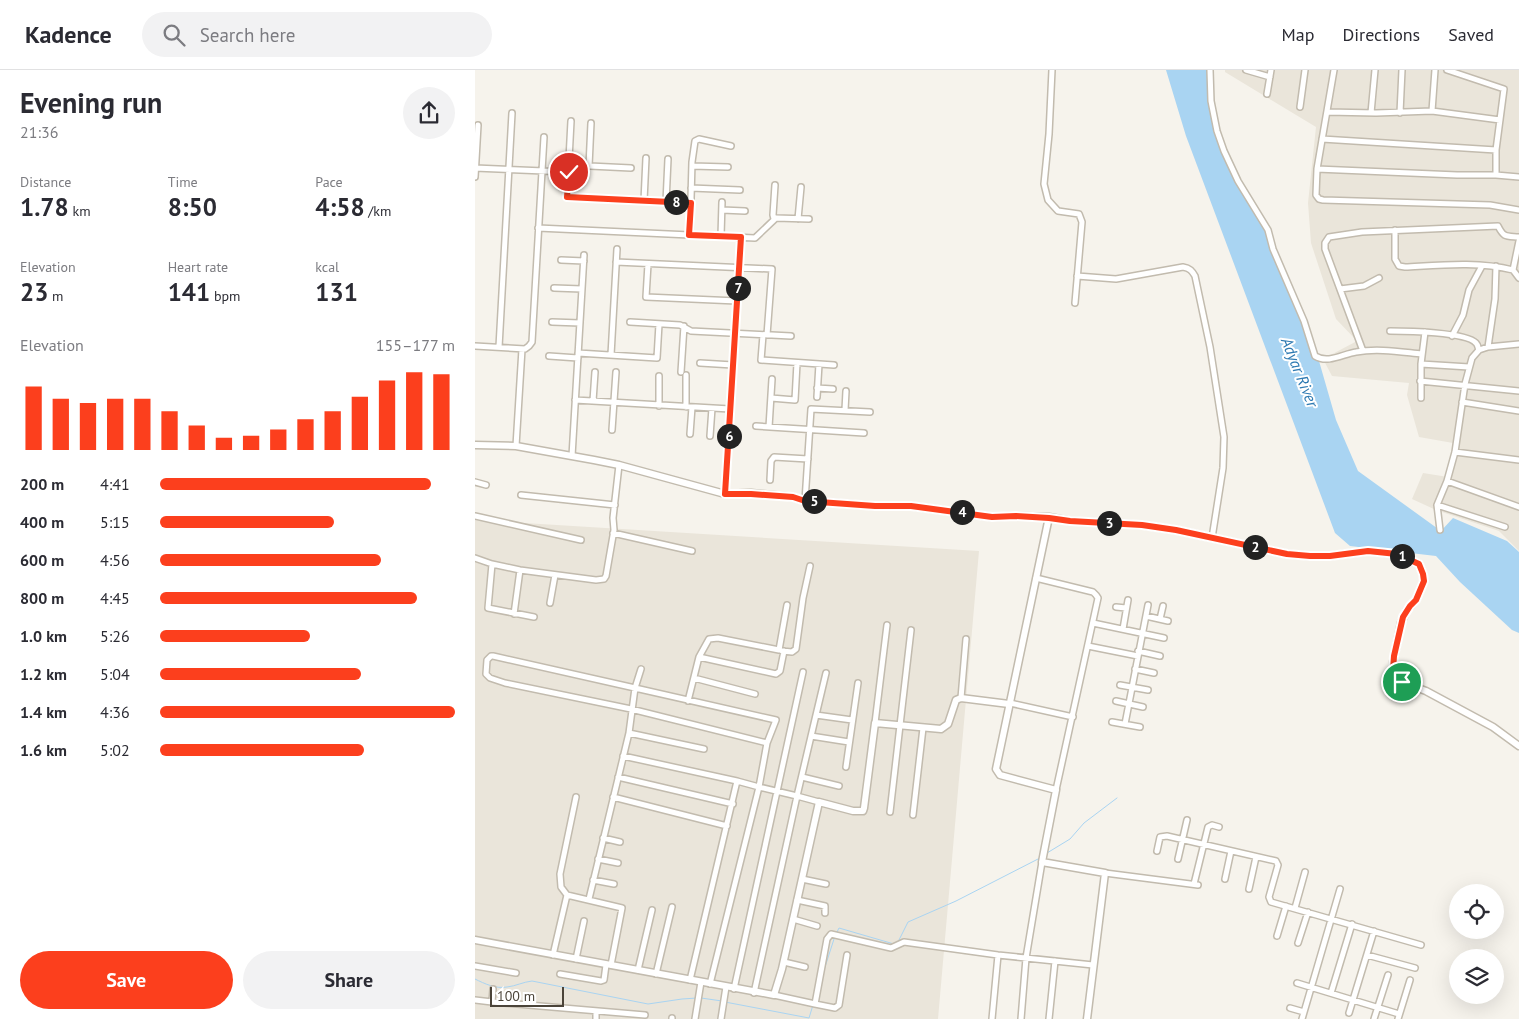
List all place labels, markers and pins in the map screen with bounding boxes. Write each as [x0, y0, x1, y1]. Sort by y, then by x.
pin [548, 151, 590, 193]
pin: 8 [663, 190, 689, 214]
pin: 7 [725, 276, 751, 300]
pin: 6 [717, 424, 741, 448]
pin: 5 [801, 488, 827, 514]
pin: 4 [949, 500, 975, 524]
pin: 3 [1097, 510, 1121, 536]
pin: 2 [1243, 534, 1267, 560]
pin: 1 [1389, 544, 1415, 568]
pin [1381, 661, 1423, 703]

